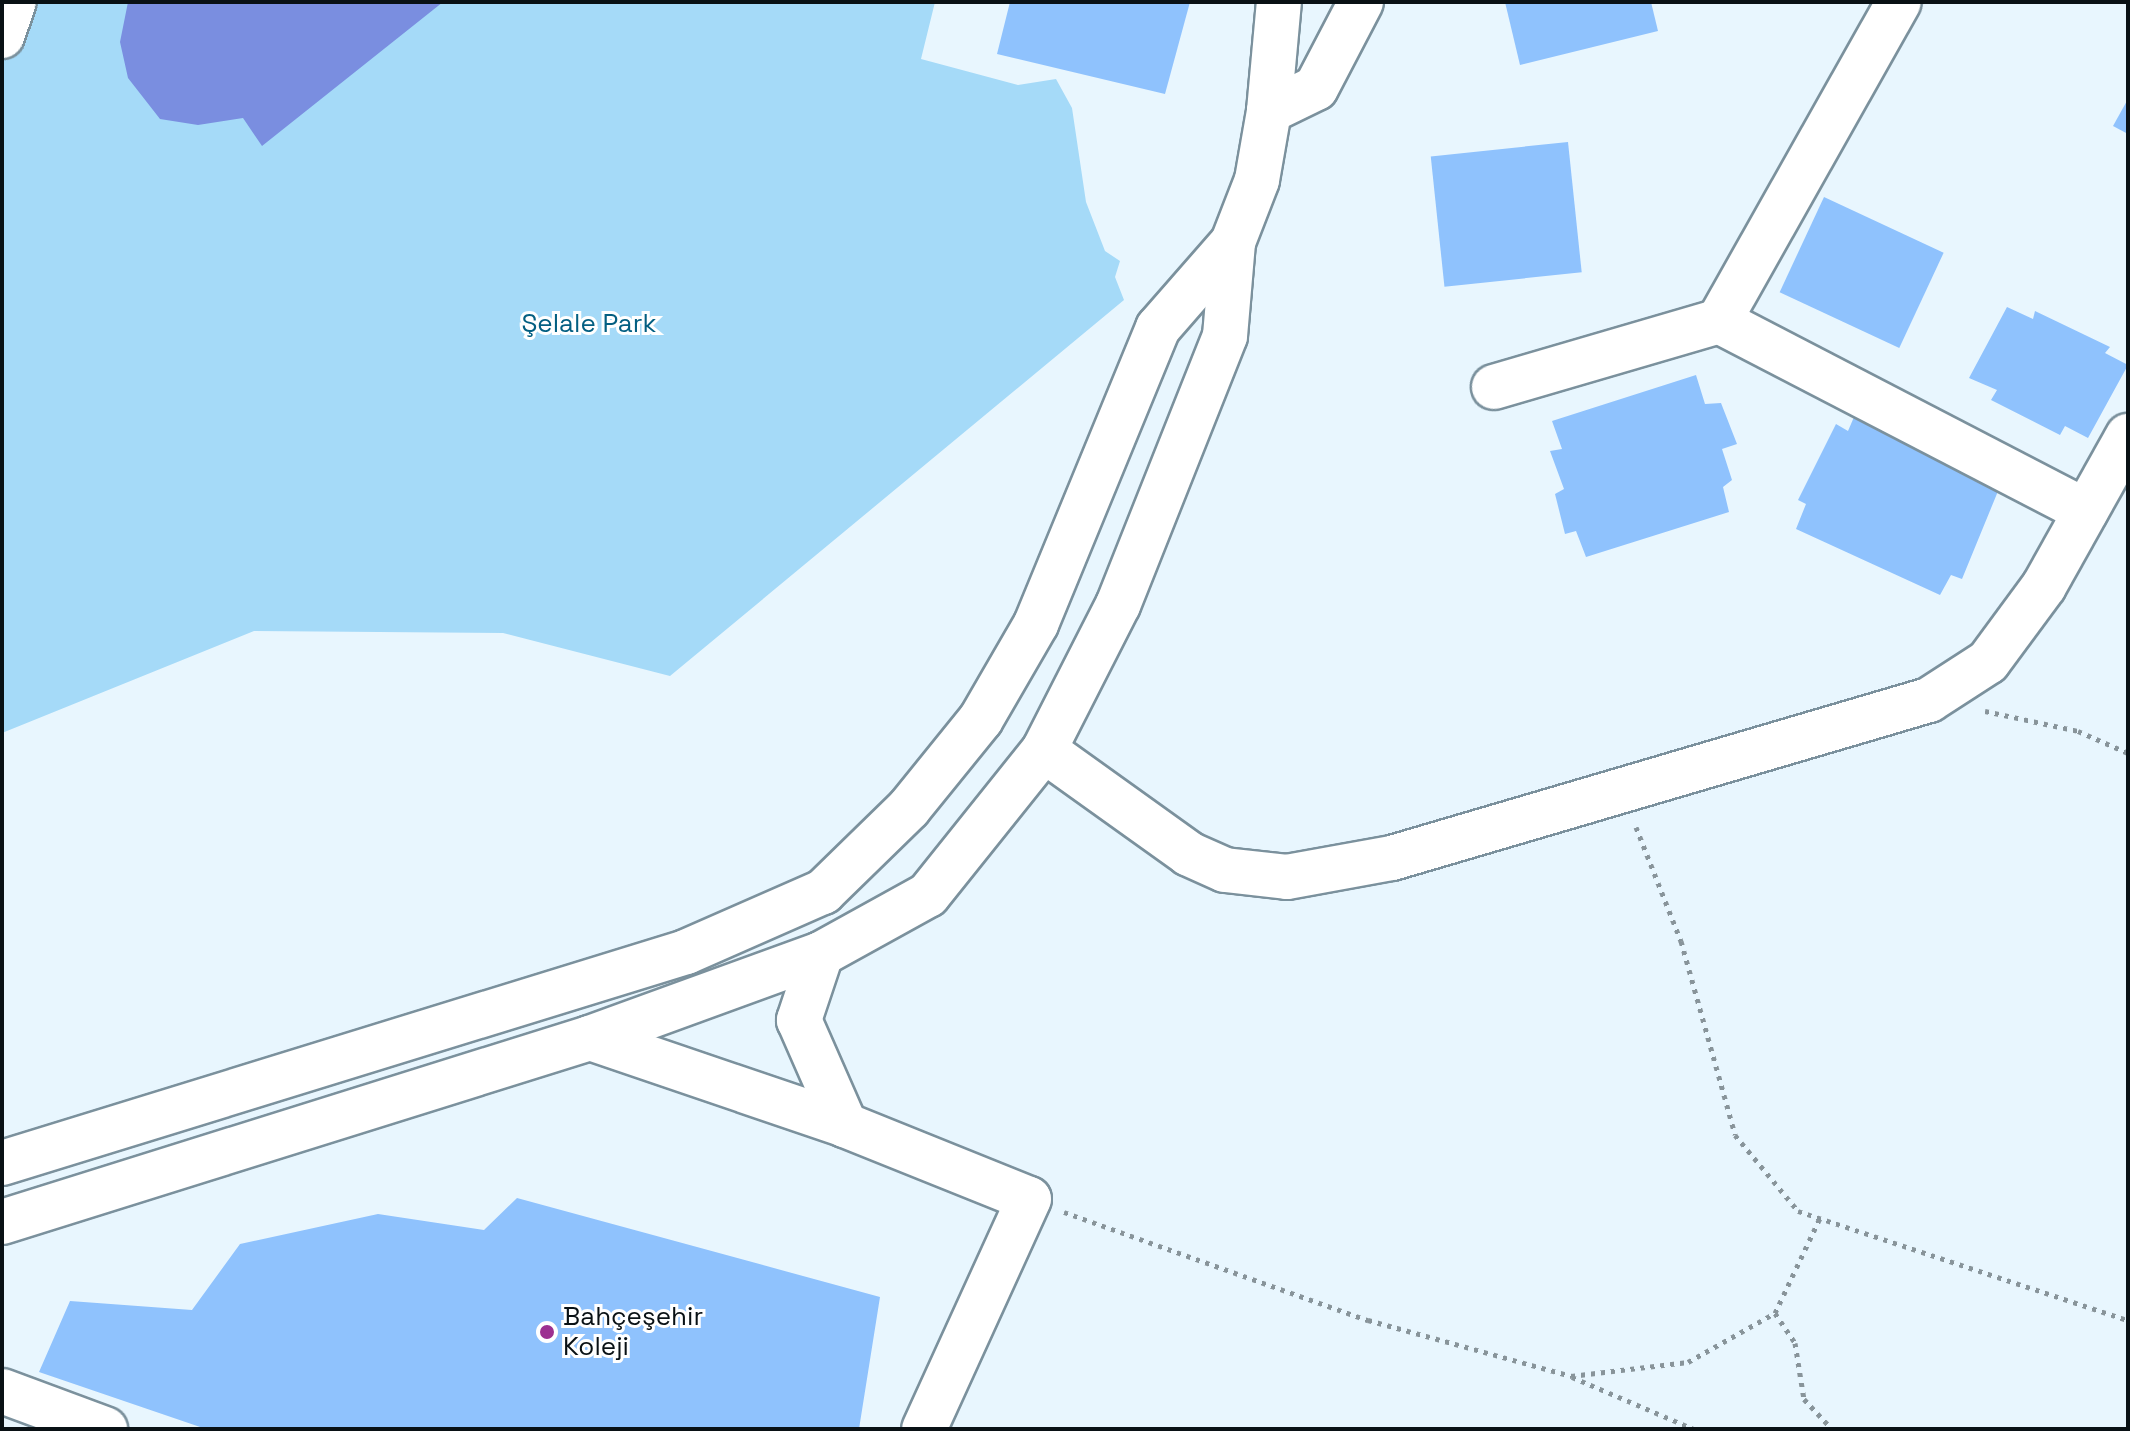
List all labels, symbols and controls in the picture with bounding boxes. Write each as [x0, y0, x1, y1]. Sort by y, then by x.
park label: Şelale Park [521, 308, 657, 340]
place label: Bahçeşehir Koleji [563, 1301, 703, 1362]
marker: Bahçeşehir Koleji [538, 1323, 556, 1341]

